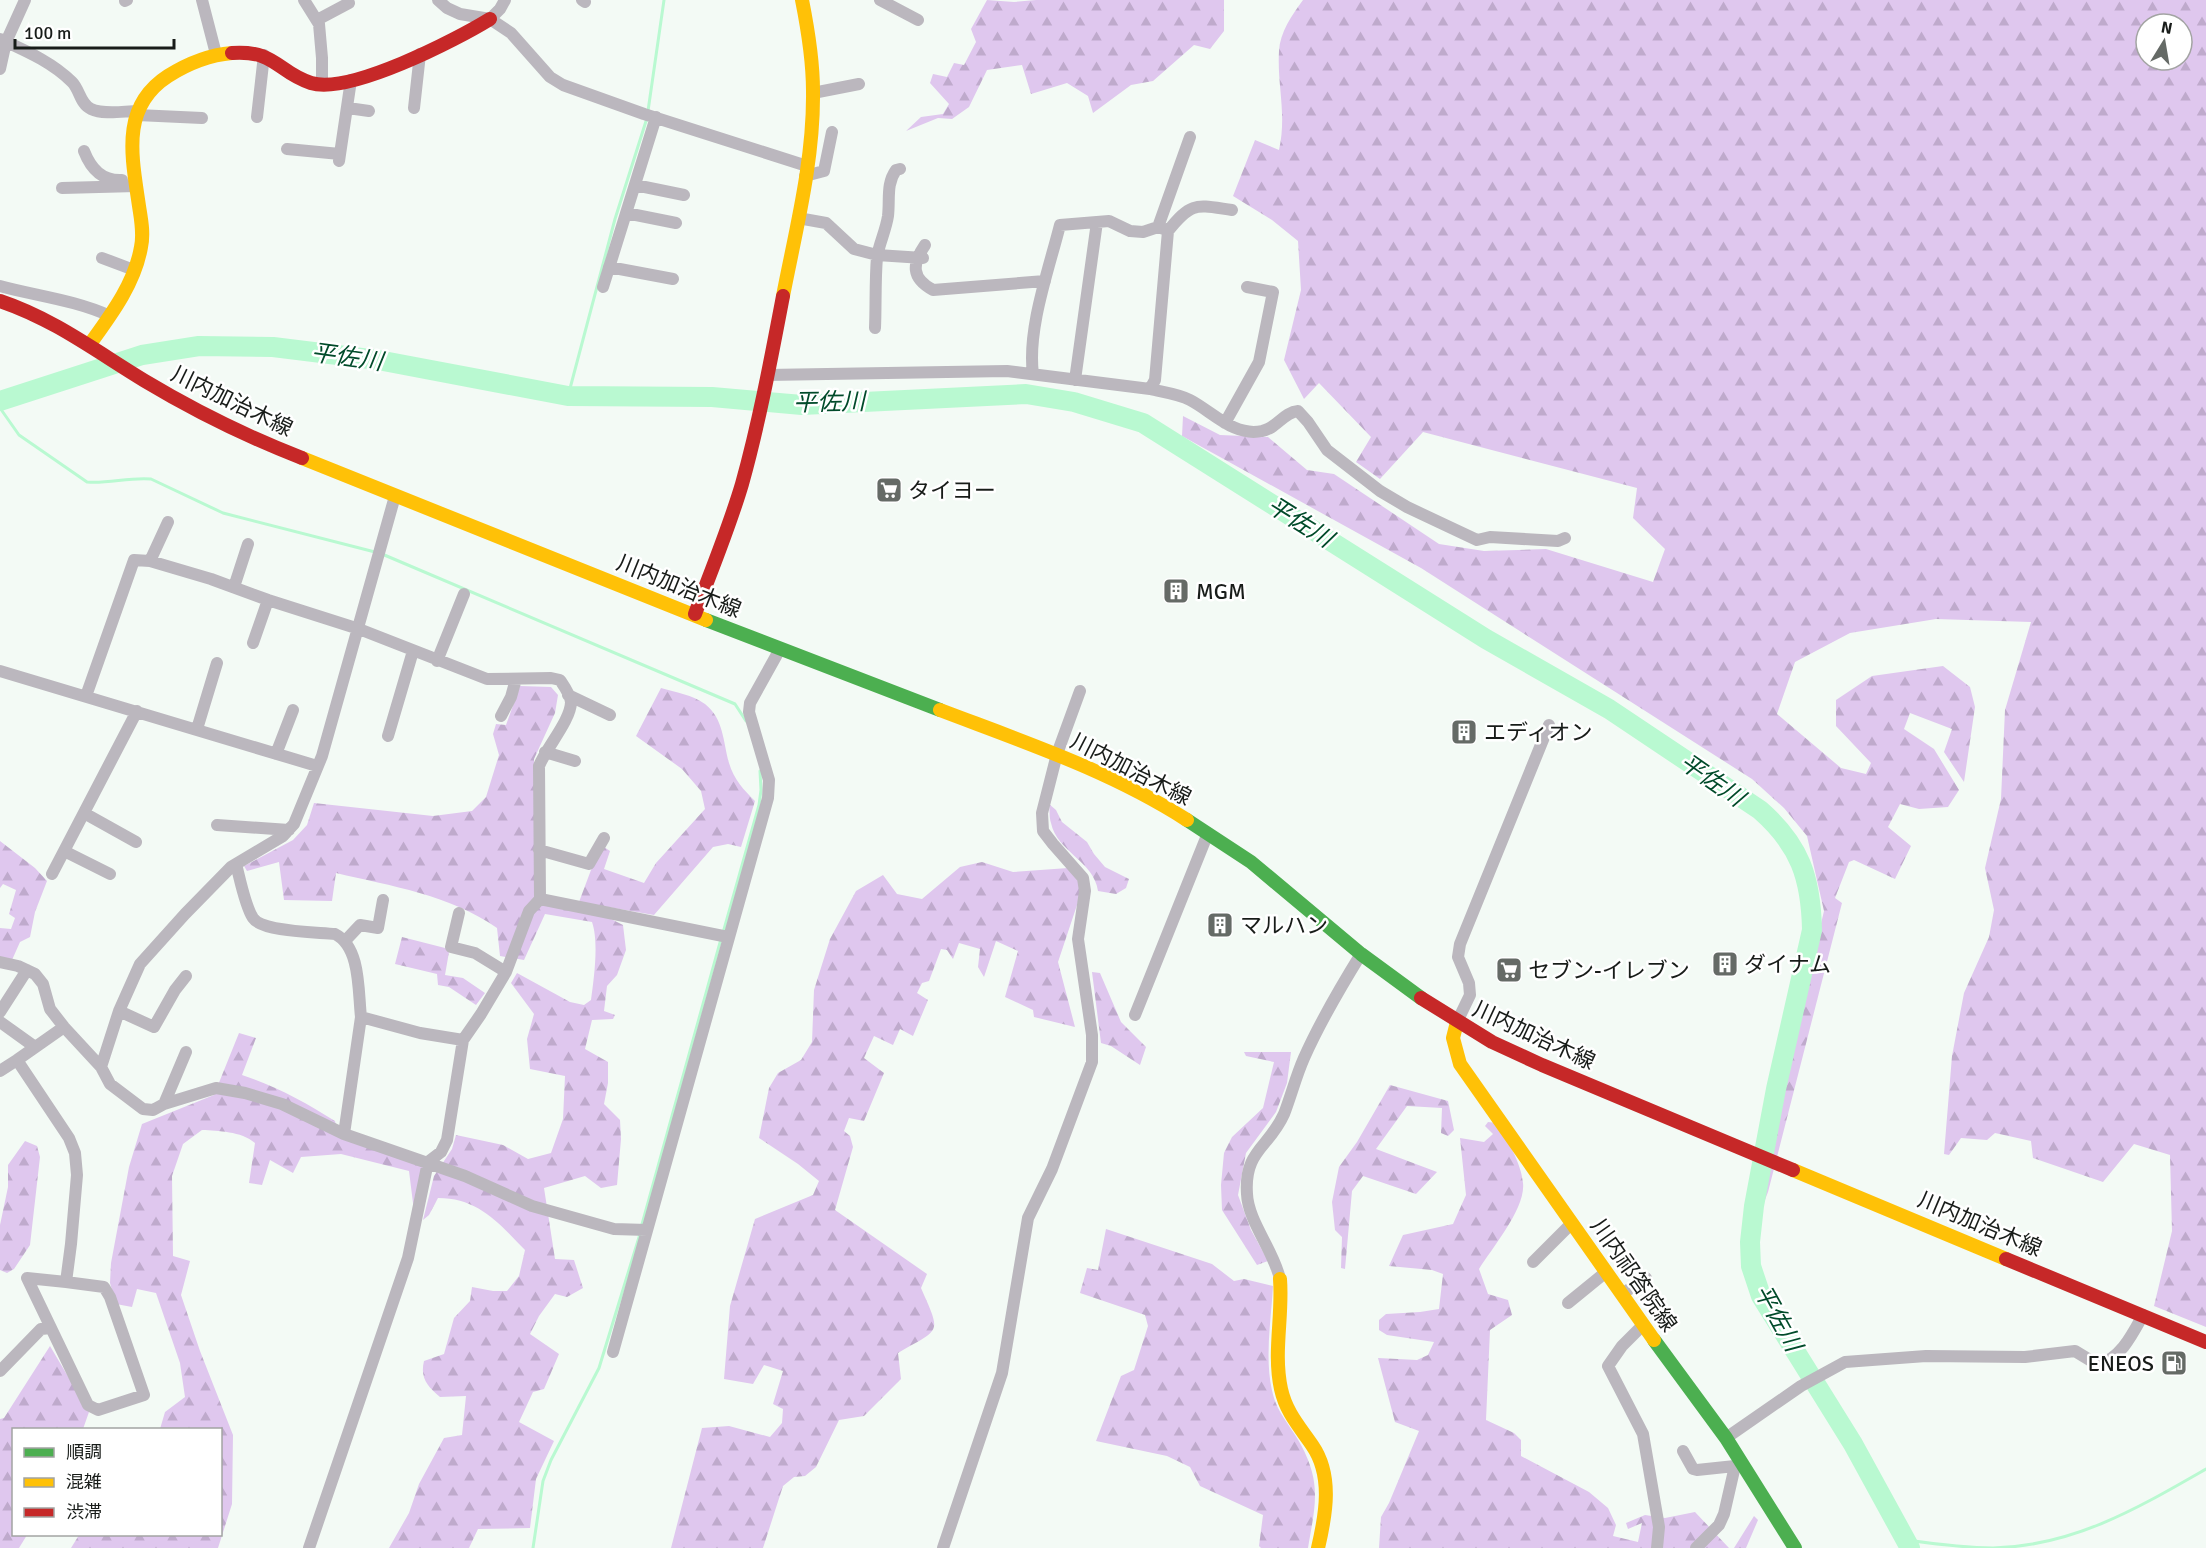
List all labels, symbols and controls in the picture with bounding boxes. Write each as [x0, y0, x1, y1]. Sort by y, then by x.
scale bar [15, 12, 174, 50]
north arrow [2134, 12, 2194, 72]
text: N [2159, 17, 2174, 39]
text: 100 m [24, 22, 71, 44]
water label: 平佐川 [309, 337, 388, 377]
street label: 川内加治木線 [167, 360, 297, 442]
water label: 平佐川 [793, 386, 868, 418]
supermarket icon: タイヨー [874, 475, 904, 505]
place label: タイヨー [908, 477, 996, 504]
water label: 平佐川 [1262, 490, 1341, 555]
street label: 川内加治木線 [613, 549, 745, 623]
building icon: MGM [1161, 576, 1191, 606]
place label: MGM [1196, 578, 1246, 605]
building icon: エディオン [1449, 717, 1479, 747]
place label: エディオン [1484, 719, 1592, 746]
street label: 川内加治木線 [1066, 727, 1196, 811]
water label: 平佐川 [1674, 747, 1753, 815]
building icon: マルハン [1205, 910, 1235, 940]
place label: マルハン [1240, 912, 1328, 939]
building icon: ダイナム [1710, 949, 1740, 979]
place label: ダイナム [1744, 951, 1831, 978]
supermarket icon: セブン-イレブン [1494, 955, 1524, 985]
place label: セブン-イレブン [1528, 957, 1690, 984]
street label: 川内加治木線 [1468, 995, 1600, 1075]
street label: 川内加治木線 [1914, 1186, 2046, 1262]
street label: 川内祁答院線 [1585, 1213, 1683, 1337]
water label: 平佐川 [1747, 1279, 1810, 1359]
fuel station icon: ENEOS [2159, 1348, 2189, 1378]
place label: ENEOS [2088, 1350, 2154, 1377]
legend [12, 1428, 222, 1536]
text: 順調 [66, 1441, 102, 1463]
text: 混雑 [66, 1471, 102, 1493]
text: 渋滞 [66, 1501, 102, 1523]

